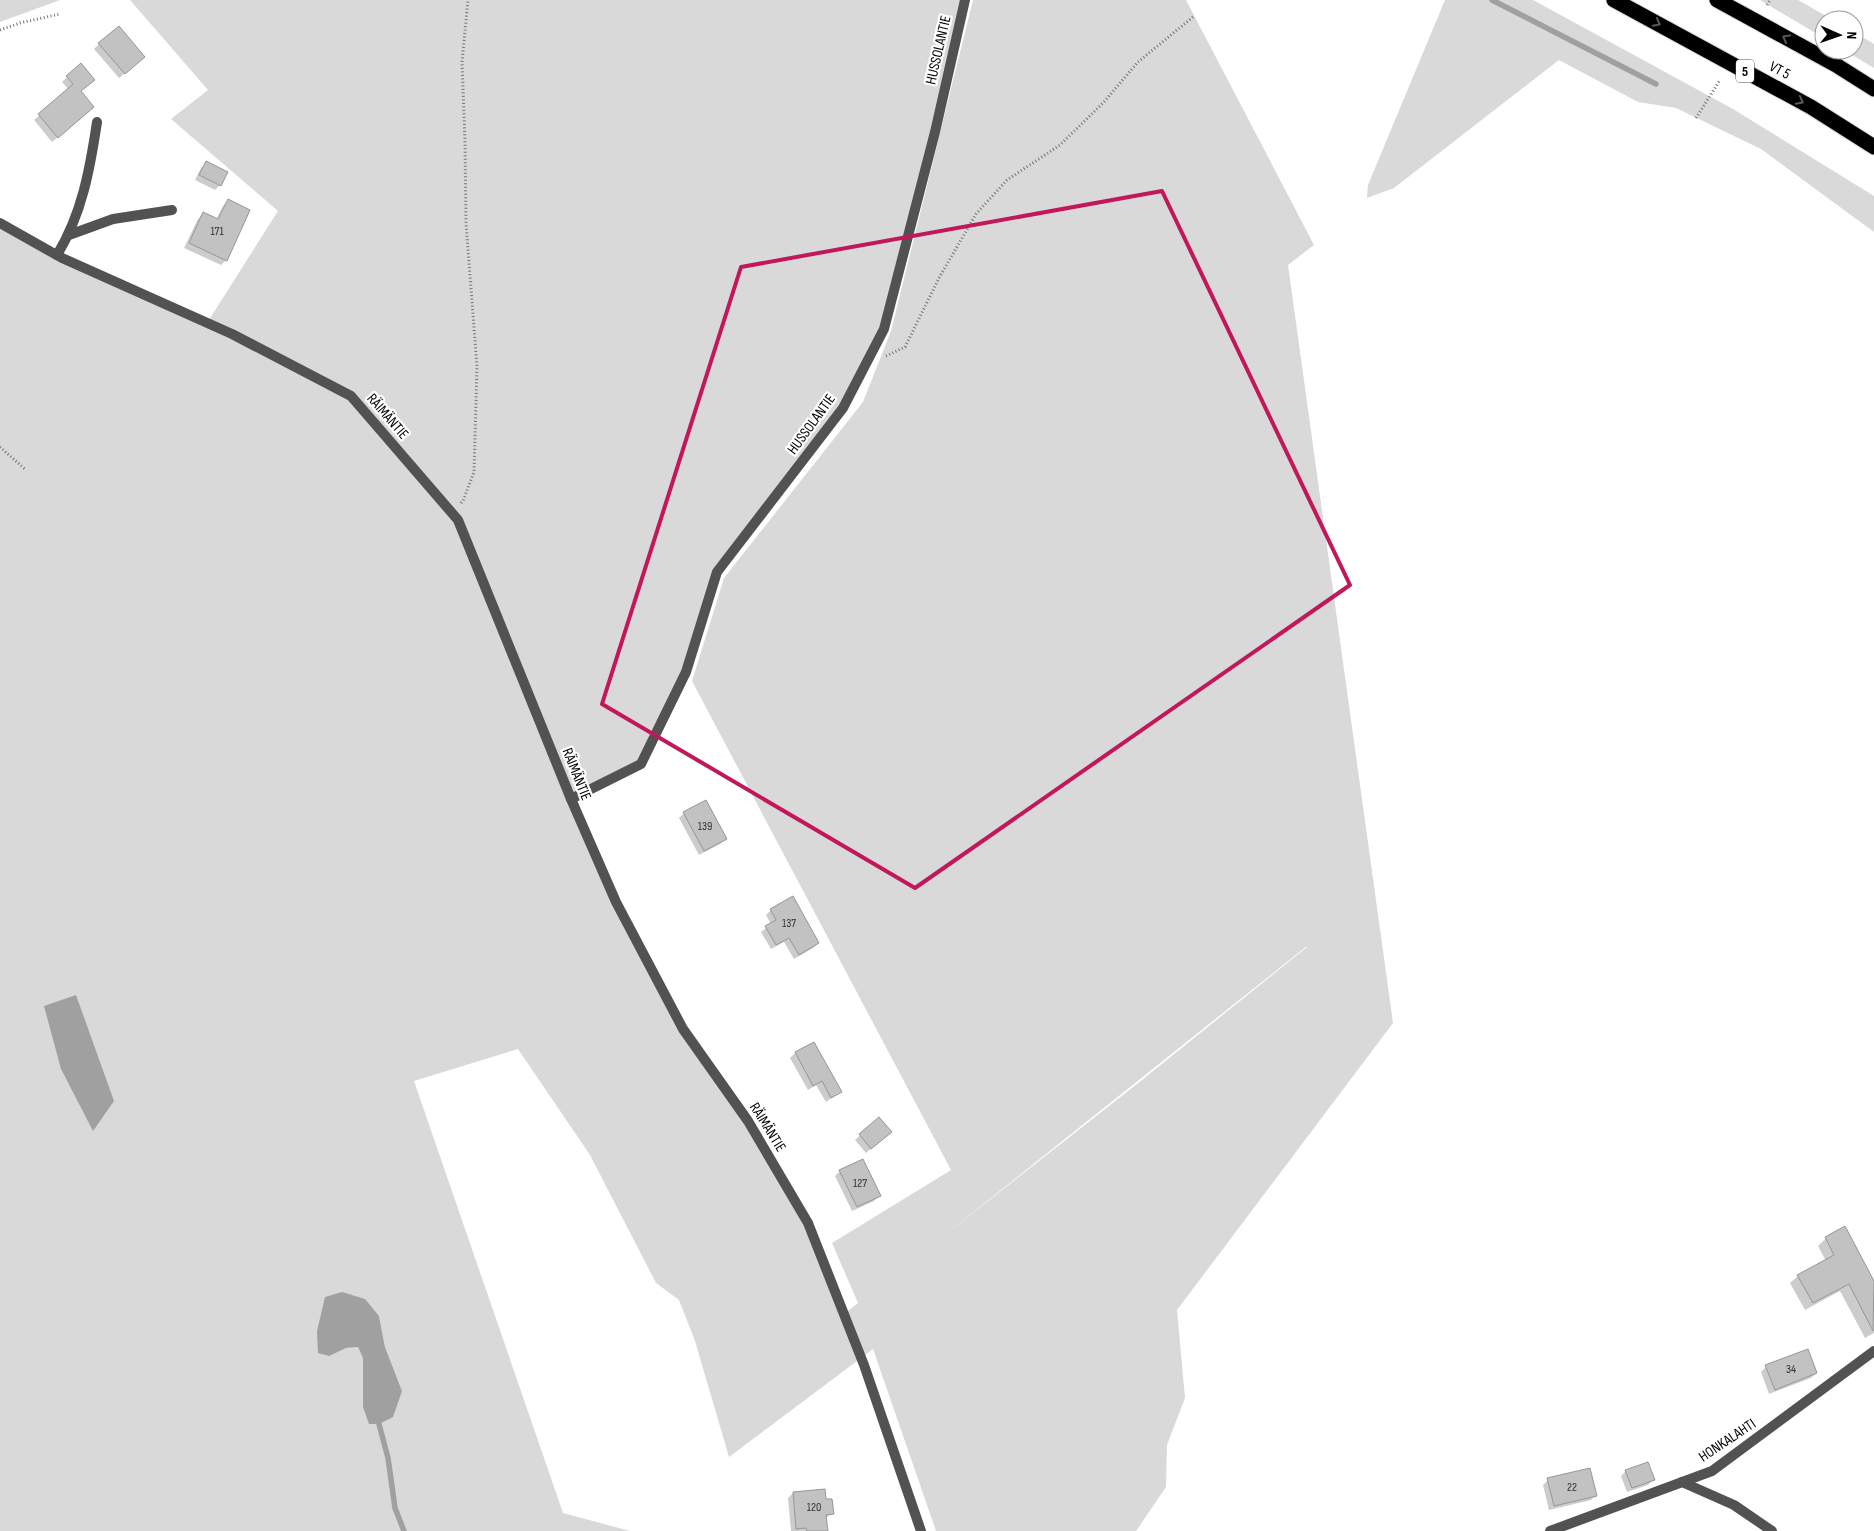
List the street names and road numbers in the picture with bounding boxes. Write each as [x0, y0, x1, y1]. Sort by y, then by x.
street label: HUSSOLANTIE [921, 14, 956, 86]
street label: VT 5 [1766, 57, 1794, 84]
road number: 5 [1736, 59, 1754, 82]
street label: RÄIMÄNTIE [363, 390, 413, 443]
street label: HUSSOLANTIE [783, 390, 840, 458]
street label: RÄIMÄNTIE [558, 745, 596, 803]
street label: RÄIMÄNTIE [745, 1099, 790, 1155]
street label: HONKALAHTI [1695, 1414, 1759, 1466]

